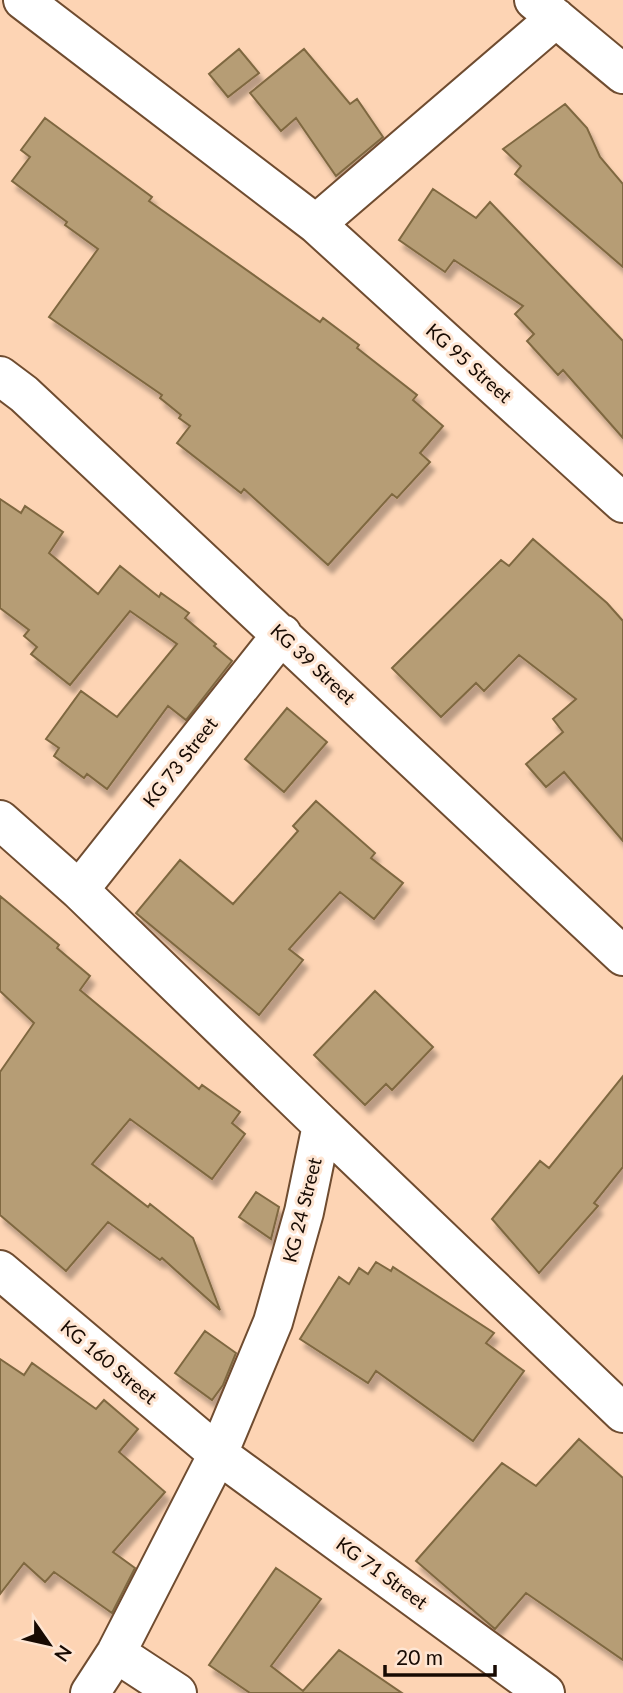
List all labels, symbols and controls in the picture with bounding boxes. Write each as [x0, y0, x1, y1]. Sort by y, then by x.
street label: KG 95 Street [422, 318, 517, 407]
street label: KG 39 Street [266, 619, 361, 709]
street label: KG 73 Street [137, 712, 222, 811]
street label: KG 24 Street [277, 1155, 326, 1265]
street label: KG 160 Street [57, 1315, 162, 1409]
street label: KG 71 Street [332, 1532, 433, 1614]
north arrow [14, 1609, 84, 1679]
scale bar [385, 1634, 495, 1678]
text: N [50, 1641, 77, 1666]
text: 20 m [396, 1644, 443, 1669]

